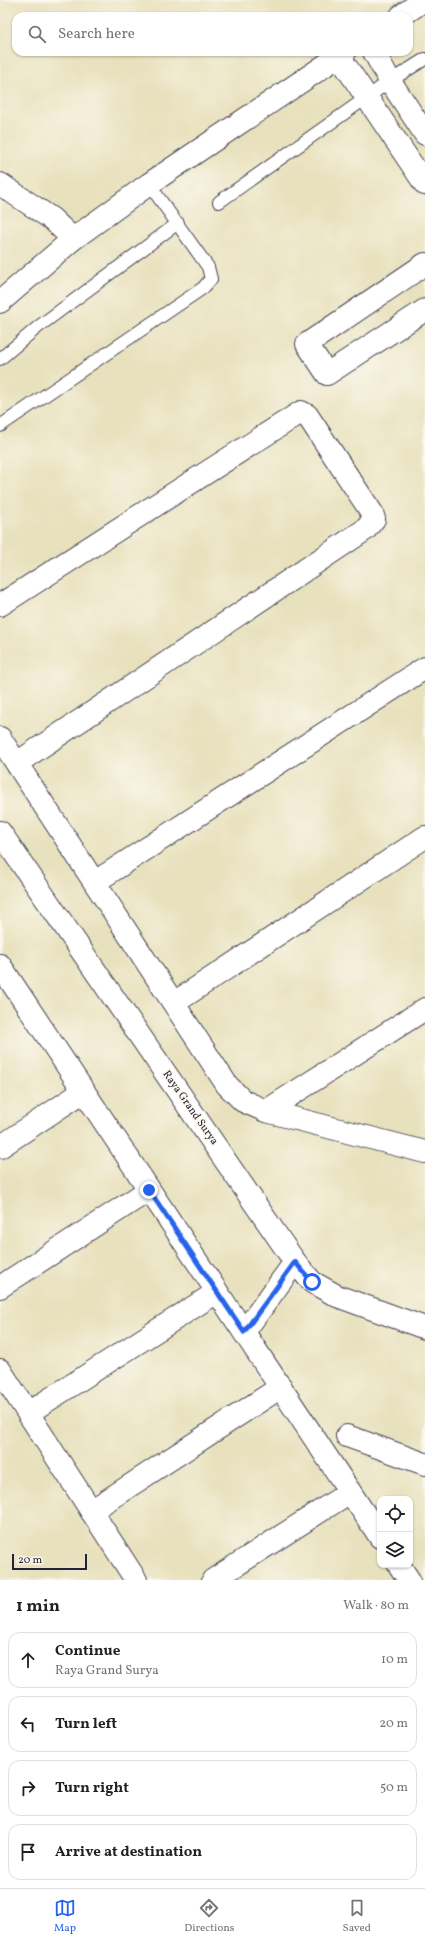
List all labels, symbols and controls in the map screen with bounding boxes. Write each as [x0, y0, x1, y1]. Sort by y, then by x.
search box [12, 12, 413, 56]
icon: search [26, 23, 48, 45]
text: Search here [58, 24, 135, 45]
street label: Raya Grand Surya [159, 1068, 222, 1149]
route end [140, 1181, 158, 1199]
route start [303, 1273, 321, 1291]
map controls [377, 1496, 413, 1568]
button: locate [377, 1496, 413, 1532]
button: layers [377, 1532, 413, 1568]
scale bar [12, 1552, 87, 1571]
text: 20 m [18, 1553, 42, 1568]
text: 1 min [16, 1595, 60, 1618]
text: Walk · 80 m [343, 1597, 409, 1615]
text: Continue [55, 1641, 120, 1662]
icon: ahead [17, 1649, 39, 1671]
text: 10 m [381, 1651, 408, 1669]
text: Raya Grand Surya [55, 1662, 159, 1680]
icon: left [17, 1713, 39, 1735]
text: Turn left [55, 1714, 117, 1735]
text: 20 m [379, 1715, 408, 1733]
icon: right [17, 1777, 39, 1799]
text: Turn right [55, 1778, 129, 1799]
text: 50 m [380, 1779, 408, 1797]
icon: arrive [17, 1841, 39, 1863]
text: Arrive at destination [55, 1842, 202, 1863]
tab: Map [54, 1897, 76, 1936]
tab: Directions [184, 1897, 235, 1936]
tab: Saved [343, 1897, 371, 1936]

